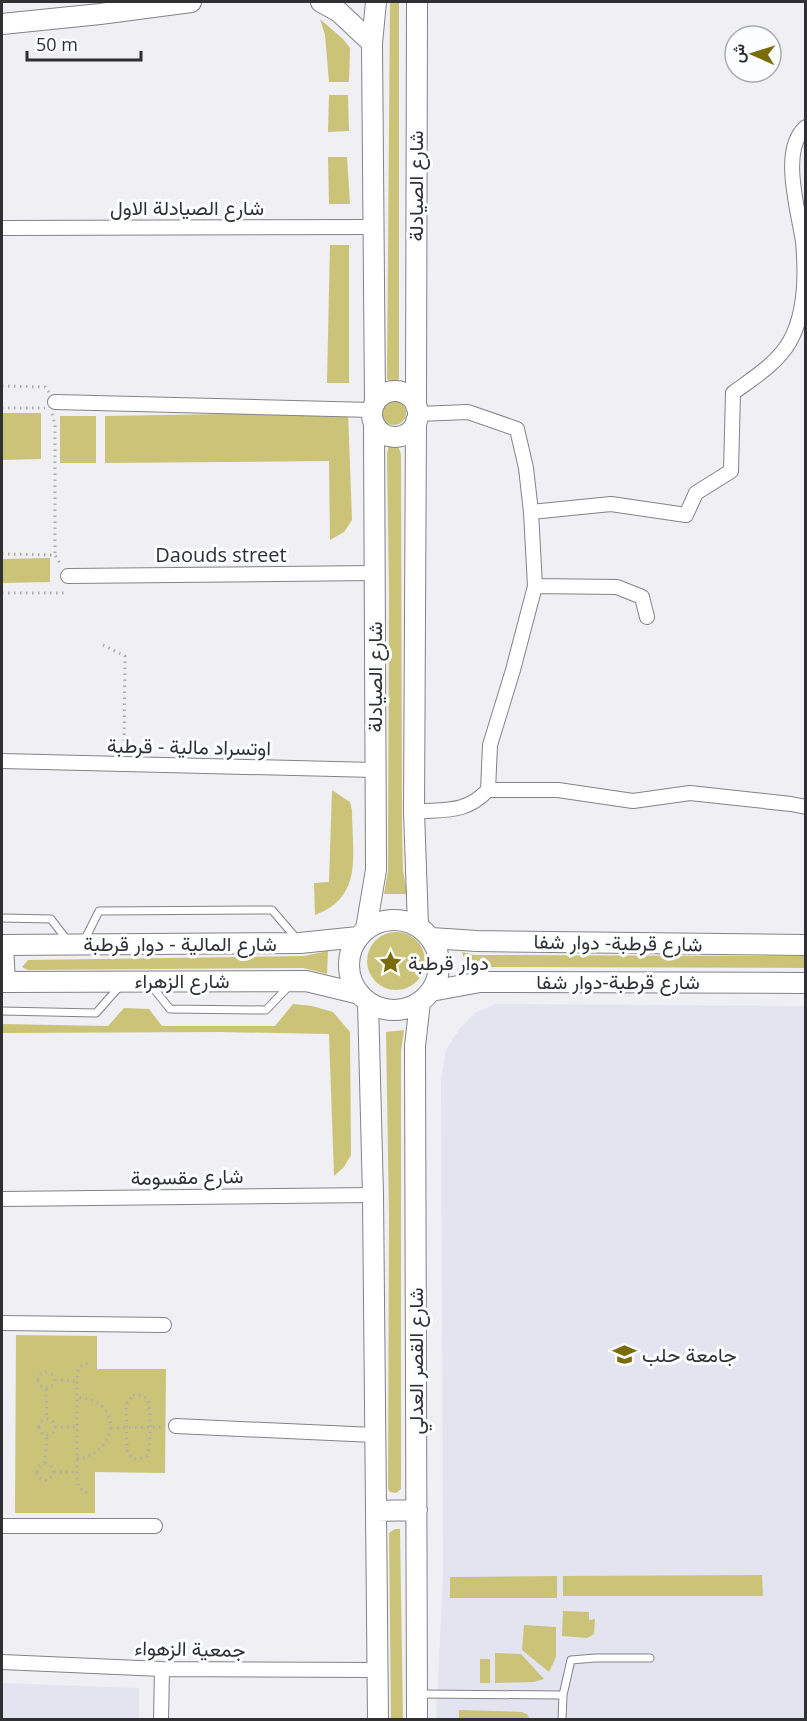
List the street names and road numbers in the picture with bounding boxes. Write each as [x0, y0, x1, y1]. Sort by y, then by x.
street label: شارع الصيادلة [402, 130, 430, 242]
street label: شارع الصيادلة الاول [110, 194, 264, 222]
street label: Daouds street [155, 541, 287, 568]
street label: شارع الصيادلة [361, 621, 389, 733]
street label: اوتسراد مالية - قرطبة [107, 732, 271, 761]
street label: شارع قرطبة- دوار شفا [533, 928, 703, 958]
street label: شارع المالية - دوار قرطبة [83, 930, 277, 958]
street label: شارع الزهراء [135, 967, 229, 995]
street label: شارع قرطبة-دوار شفا [536, 968, 700, 996]
street label: شارع مقسومة [130, 1162, 244, 1192]
street label: شارع القصر العدلي [402, 1287, 433, 1435]
street label: جمعية الزهواء [134, 1634, 246, 1663]

